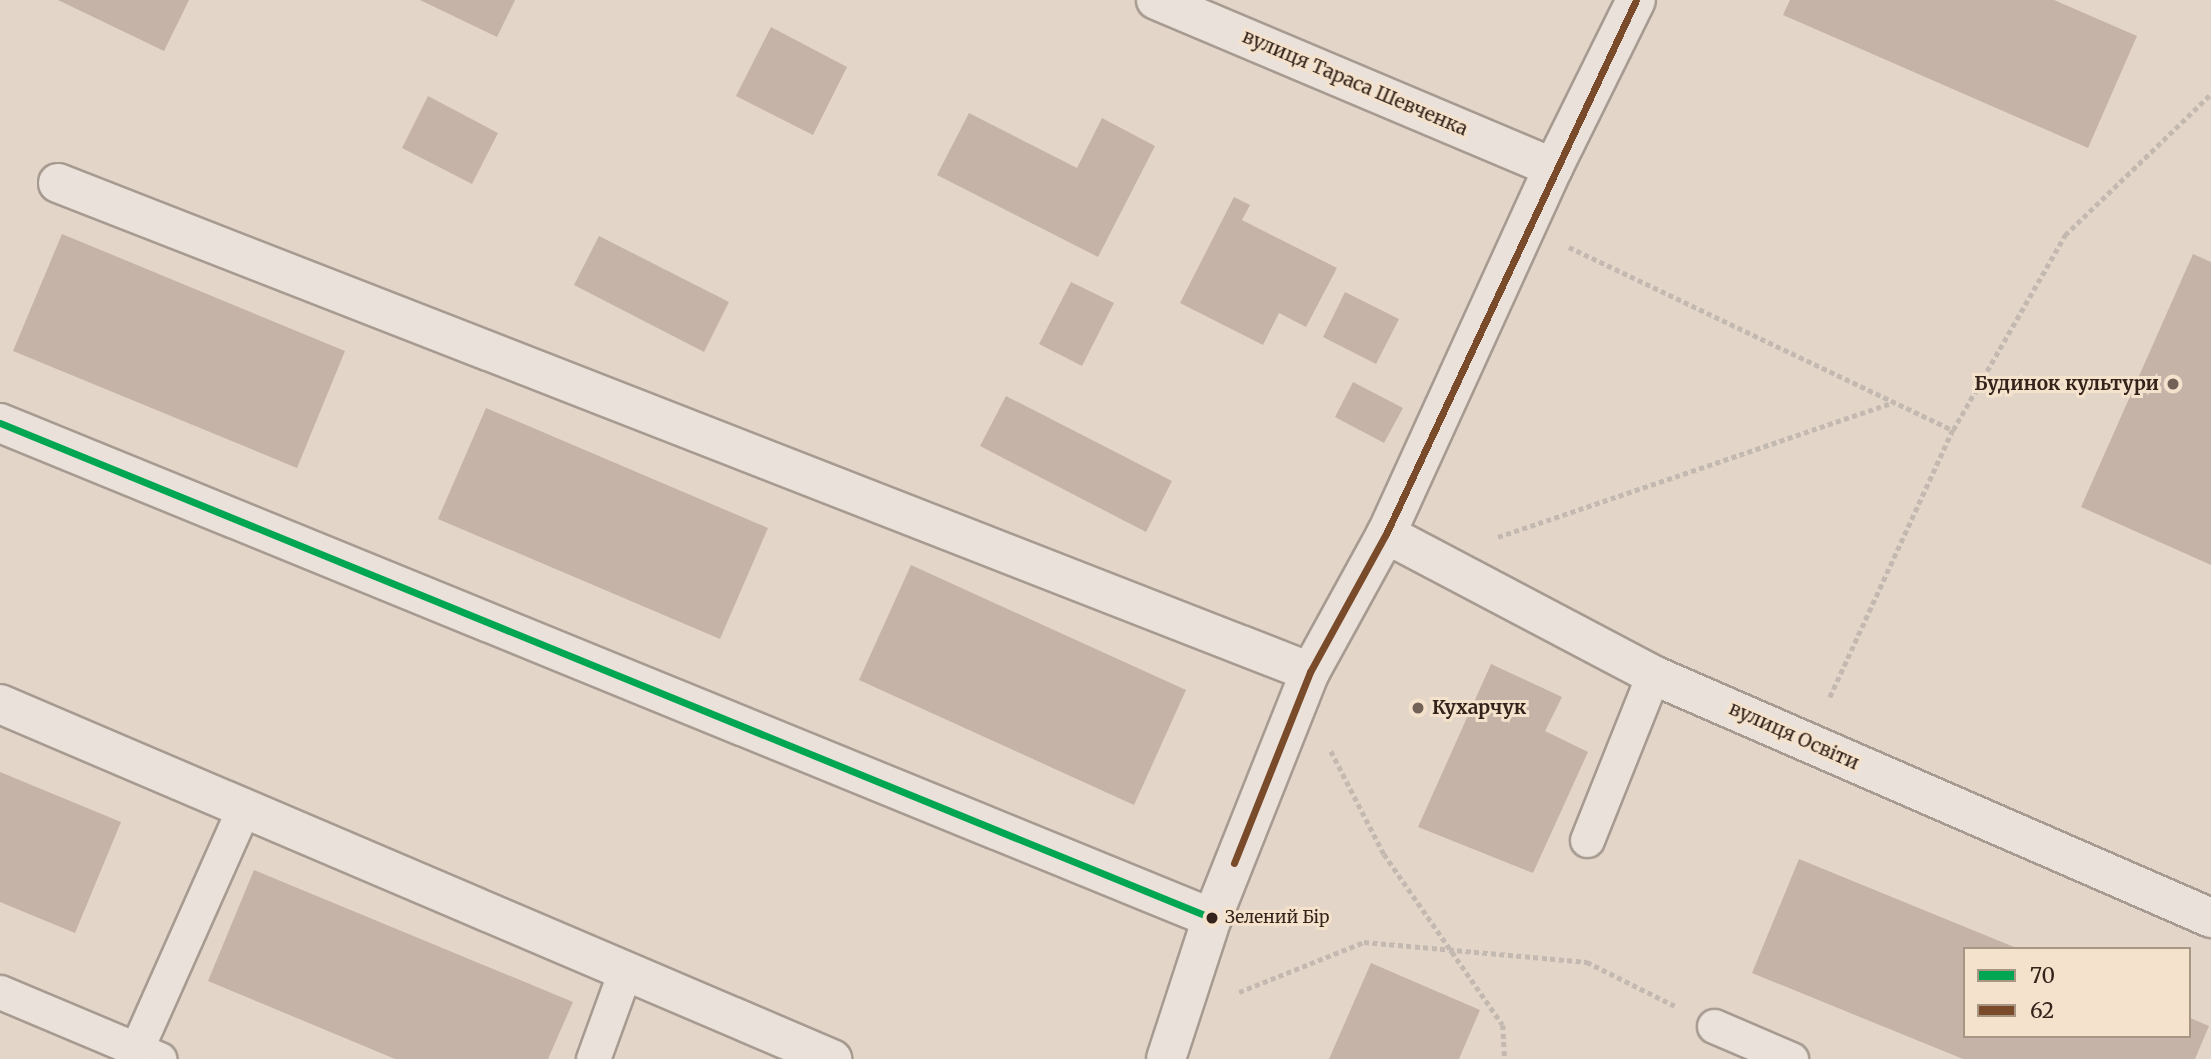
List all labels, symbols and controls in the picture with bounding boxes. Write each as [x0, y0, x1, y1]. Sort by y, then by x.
street label: вулиця Тараса Шевченка [1239, 25, 1471, 141]
place label: Будинок культури [1974, 373, 2159, 395]
marker: Будинок культури [2165, 376, 2181, 392]
place label: Кухарчук [1432, 697, 1526, 719]
street label: вулиця Освіти [1725, 697, 1863, 775]
marker: Кухарчук [1410, 700, 1426, 716]
place label: Зелений Бір [1225, 908, 1329, 928]
marker: Зелений Бір [1205, 911, 1219, 925]
legend [1962, 947, 2190, 1038]
text: 70 [2030, 962, 2055, 989]
text: 62 [2030, 997, 2054, 1024]

